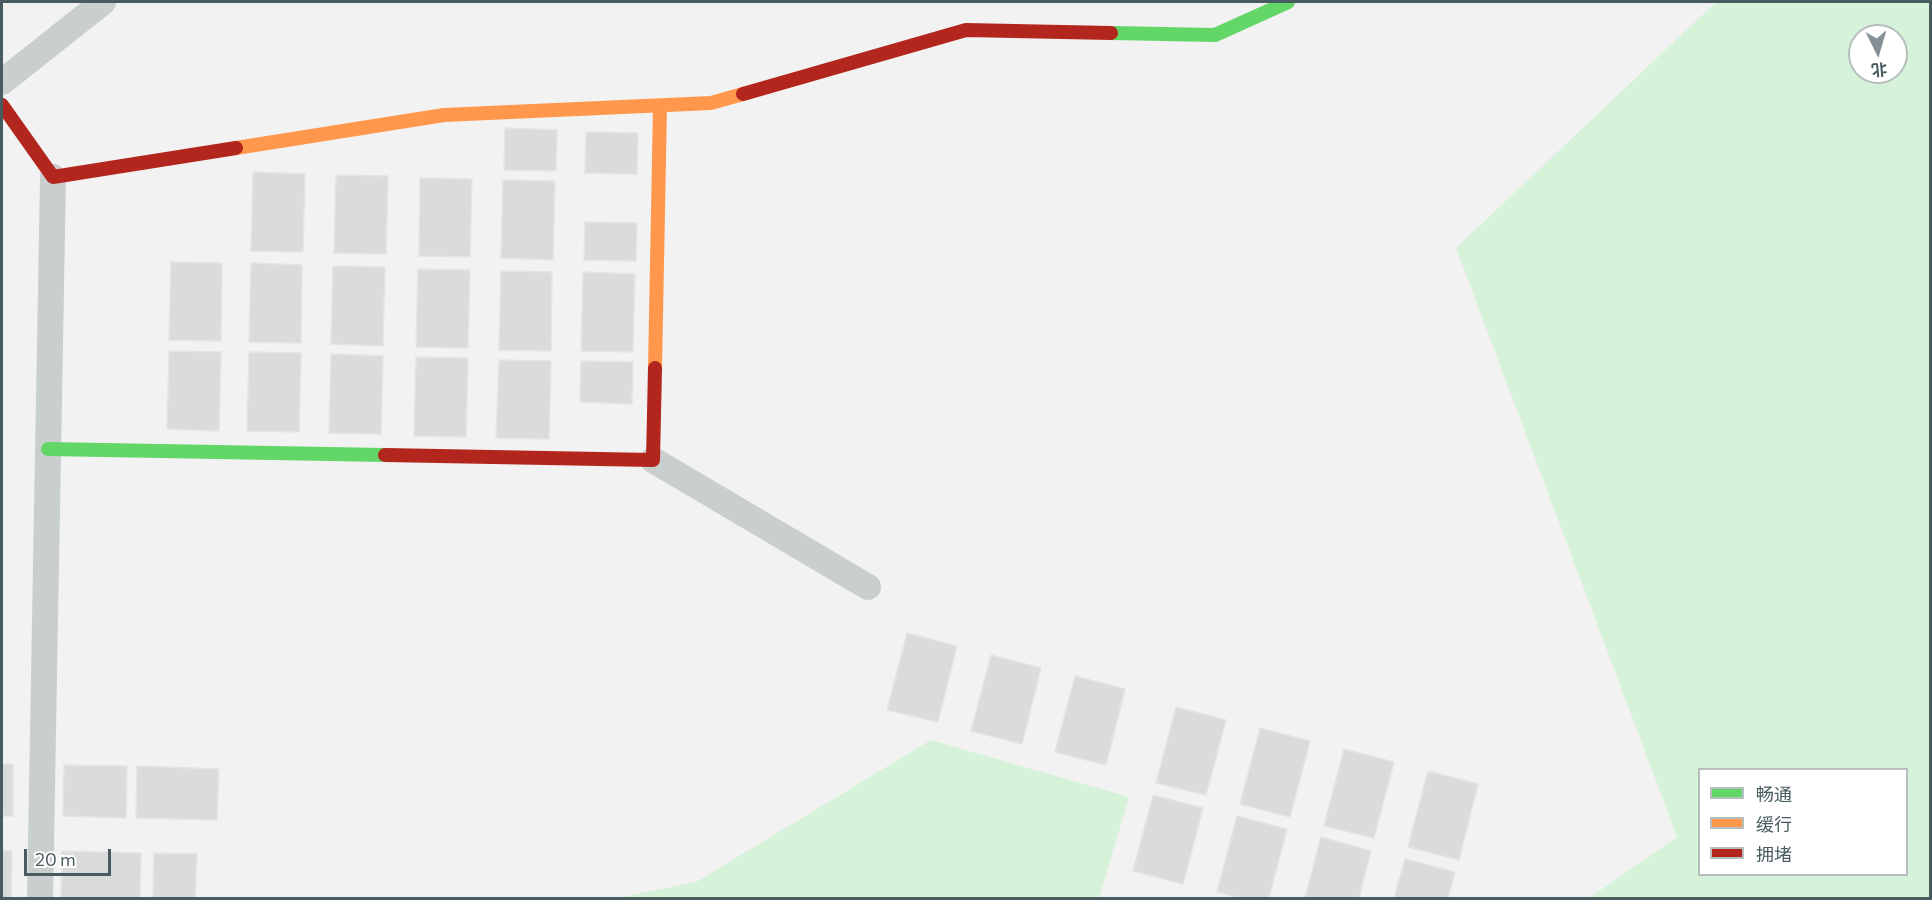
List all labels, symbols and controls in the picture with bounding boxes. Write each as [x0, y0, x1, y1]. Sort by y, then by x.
north arrow [1848, 24, 1908, 84]
text: 北 [1871, 60, 1888, 81]
legend [1698, 768, 1908, 876]
text: 畅通 [1756, 783, 1792, 805]
text: 缓行 [1756, 813, 1792, 835]
scale bar [27, 837, 114, 875]
text: 拥堵 [1756, 843, 1792, 865]
text: 20 m [35, 848, 76, 870]

